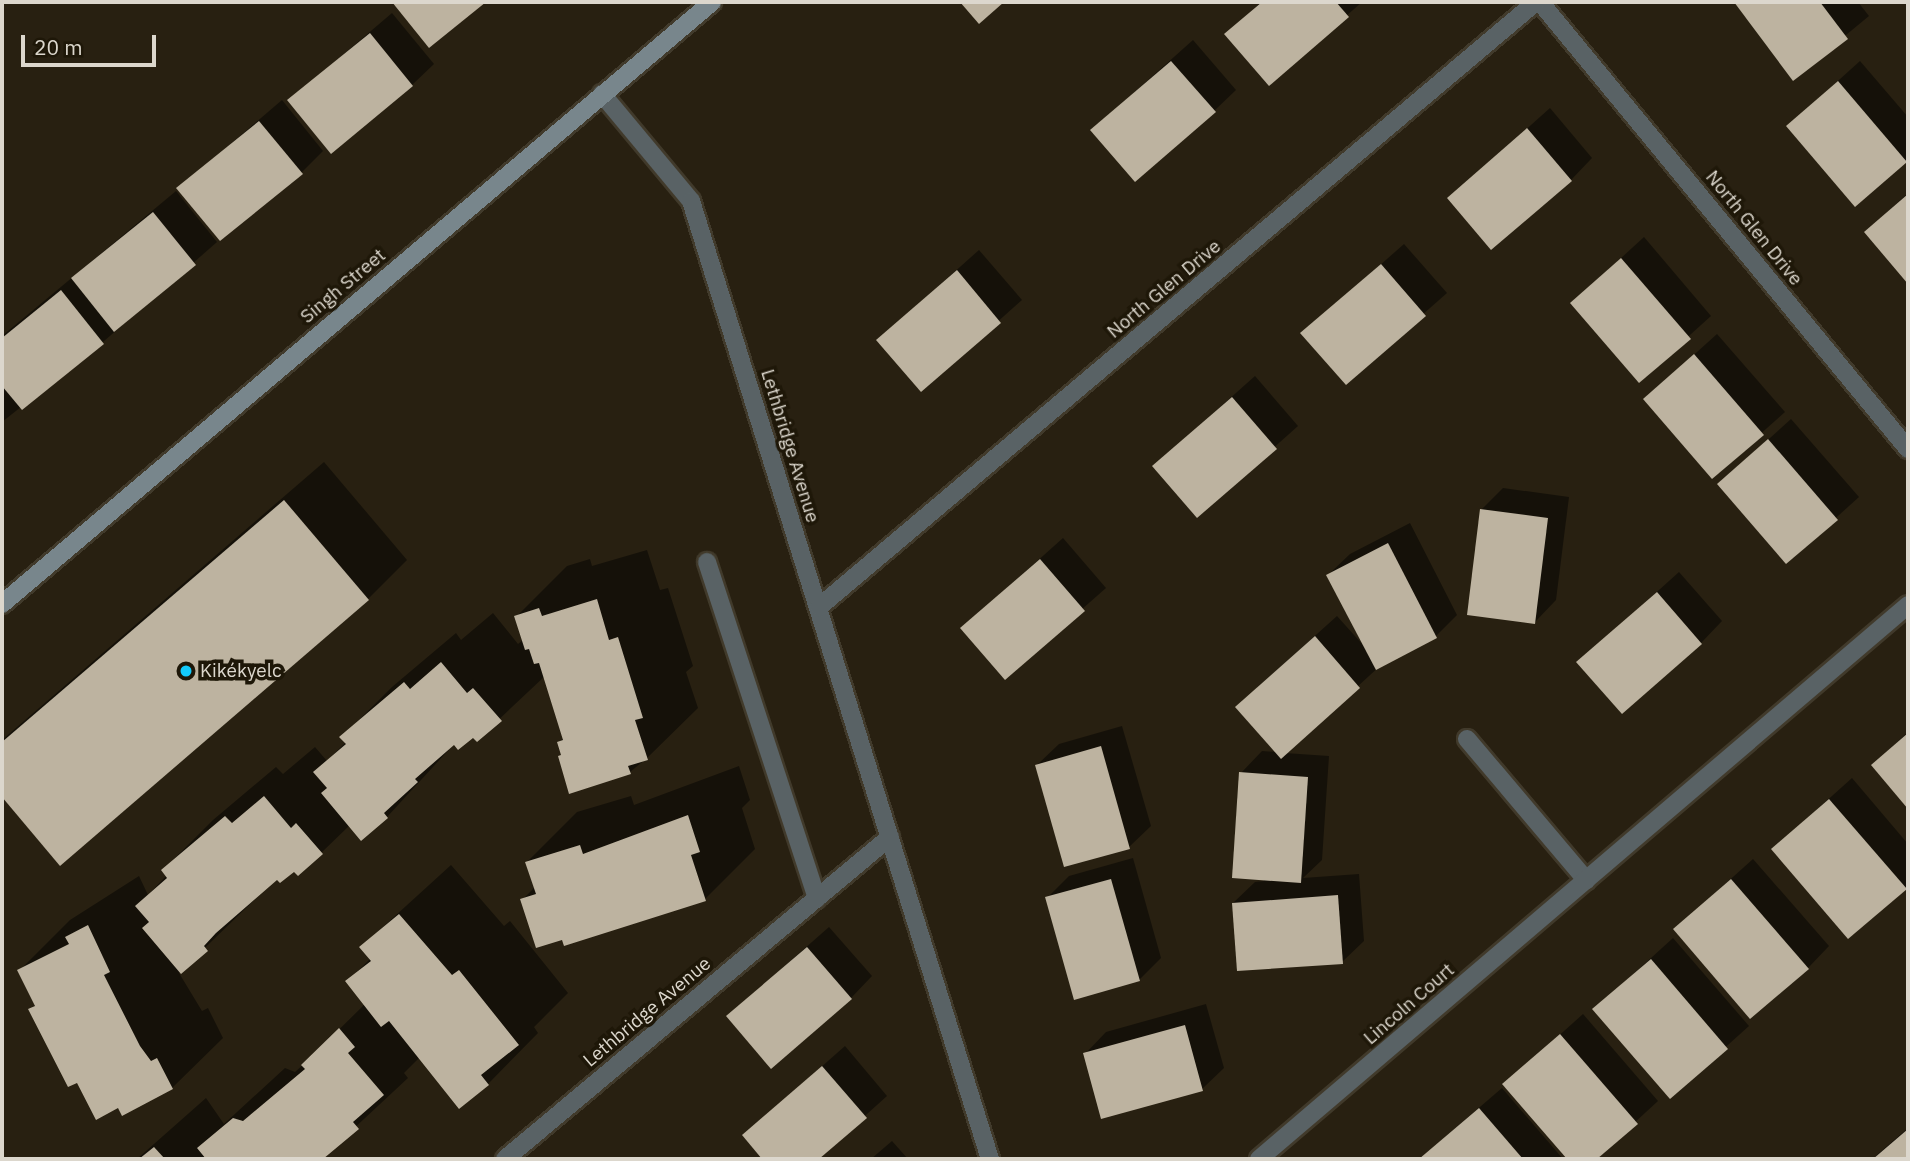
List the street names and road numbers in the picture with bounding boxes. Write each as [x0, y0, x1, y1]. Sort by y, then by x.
street label: North Glen Drive [1701, 166, 1807, 290]
street label: North Glen Drive [1103, 235, 1225, 343]
street label: Singh Street [296, 244, 390, 328]
street label: Lethbridge Avenue [756, 367, 824, 525]
street label: Lethbridge Avenue [579, 952, 715, 1072]
street label: Lincoln Court [1359, 958, 1459, 1050]

